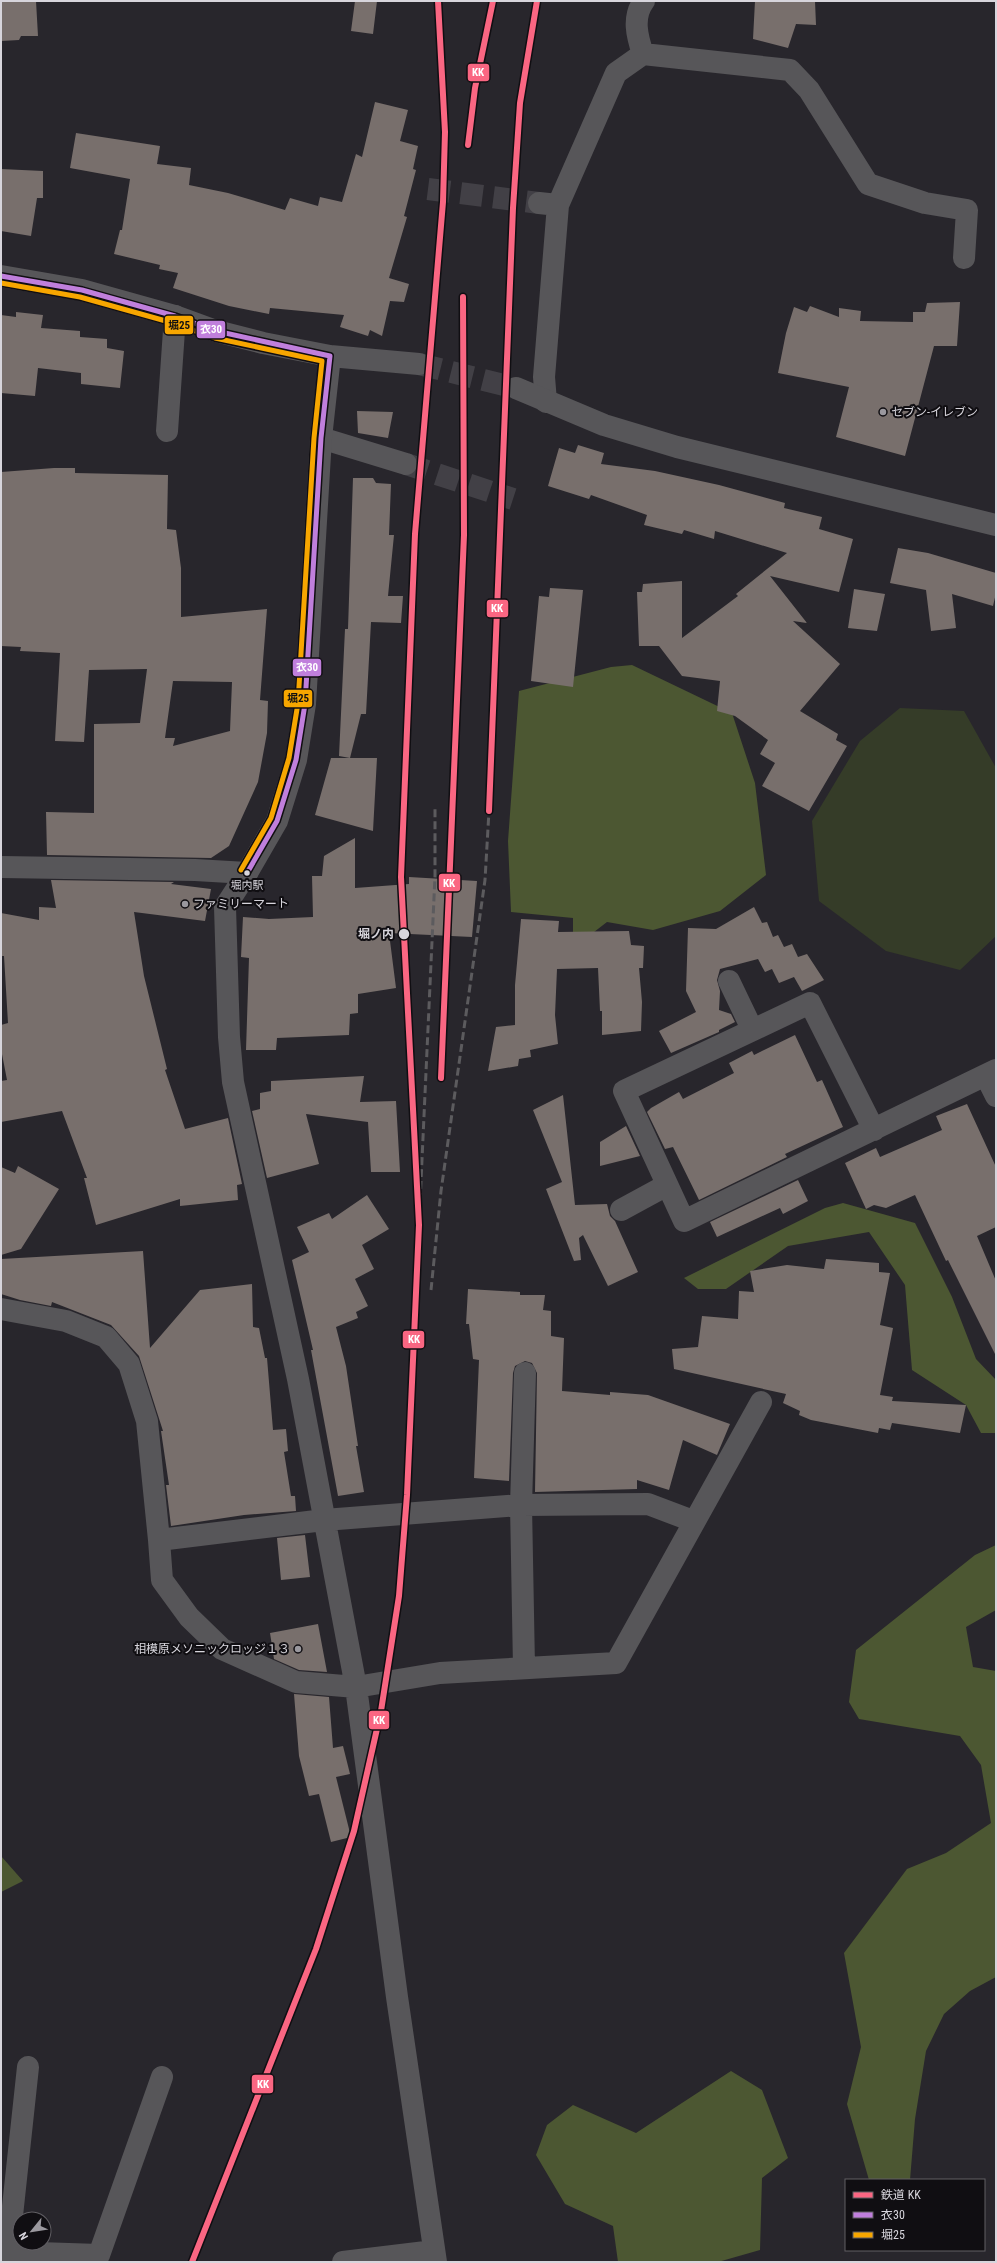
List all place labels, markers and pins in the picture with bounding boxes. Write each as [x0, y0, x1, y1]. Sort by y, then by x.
place label: セブン-イレブン [891, 405, 978, 419]
marker: セブン-イレブン [878, 407, 888, 417]
marker: 堀内駅 [242, 868, 252, 878]
place label: 堀内駅 [231, 879, 264, 892]
place label: ファミリーマート [193, 897, 289, 911]
marker: ファミリーマート [180, 899, 190, 909]
place label: 堀ノ内 [358, 927, 394, 941]
marker: 堀ノ内 [397, 927, 411, 941]
place label: 相模原メソニックロッジ１３ [134, 1642, 290, 1656]
marker: 相模原メソニックロッジ１３ [293, 1644, 303, 1654]

